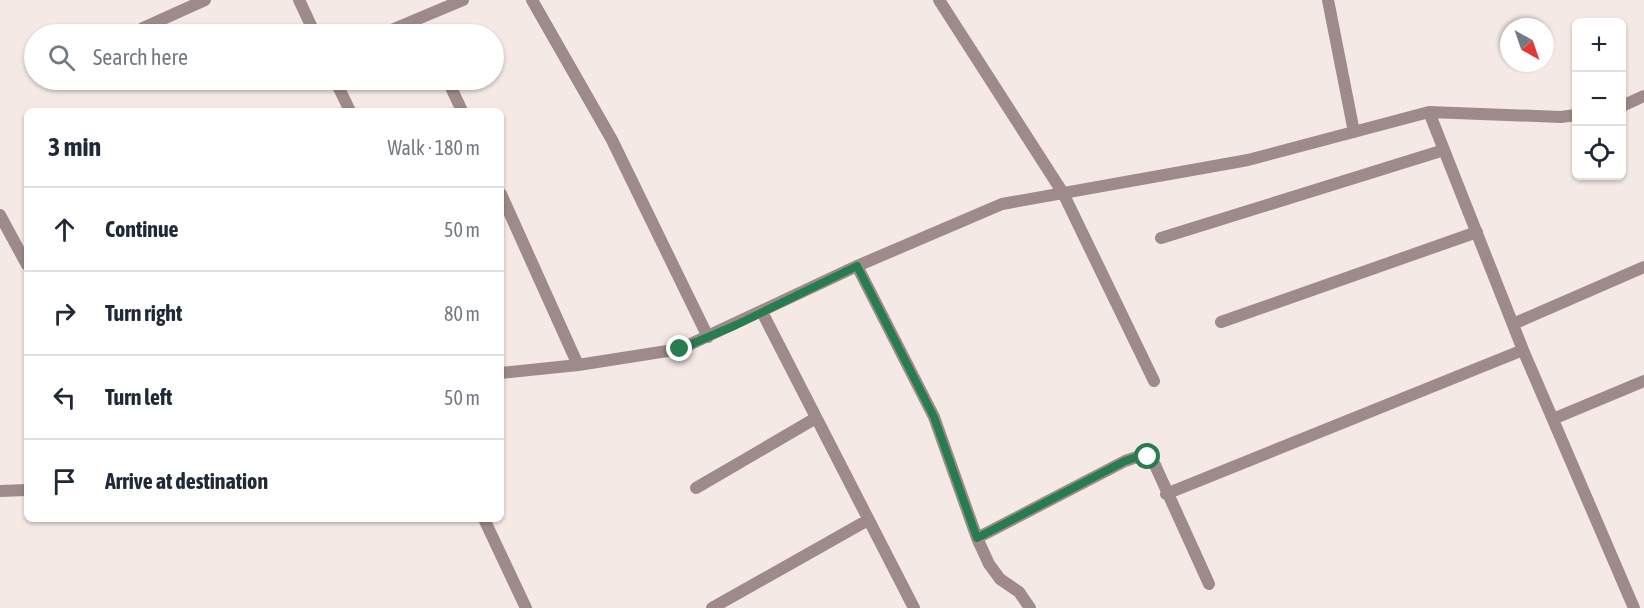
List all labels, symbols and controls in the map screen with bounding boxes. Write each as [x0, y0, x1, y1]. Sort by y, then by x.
north arrow [1500, 18, 1554, 72]
map controls [1572, 18, 1626, 180]
button: + [1572, 18, 1626, 72]
search box [24, 24, 504, 90]
icon: search [45, 41, 78, 74]
text: Search here [93, 44, 188, 70]
button: − [1572, 72, 1626, 126]
button: locate [1572, 126, 1626, 180]
text: 3 min [48, 132, 101, 162]
text: Walk · 180 m [388, 136, 480, 159]
icon: ahead [48, 213, 81, 246]
text: Continue [105, 216, 179, 242]
text: 50 m [444, 218, 480, 241]
icon: right [48, 297, 81, 330]
text: Turn right [105, 300, 182, 326]
text: 80 m [444, 302, 480, 325]
route end [666, 335, 692, 361]
icon: left [48, 381, 81, 414]
text: Turn left [105, 384, 172, 410]
text: 50 m [444, 386, 480, 409]
route start [1134, 443, 1160, 469]
icon: arrive [48, 465, 81, 498]
text: Arrive at destination [105, 468, 268, 494]

